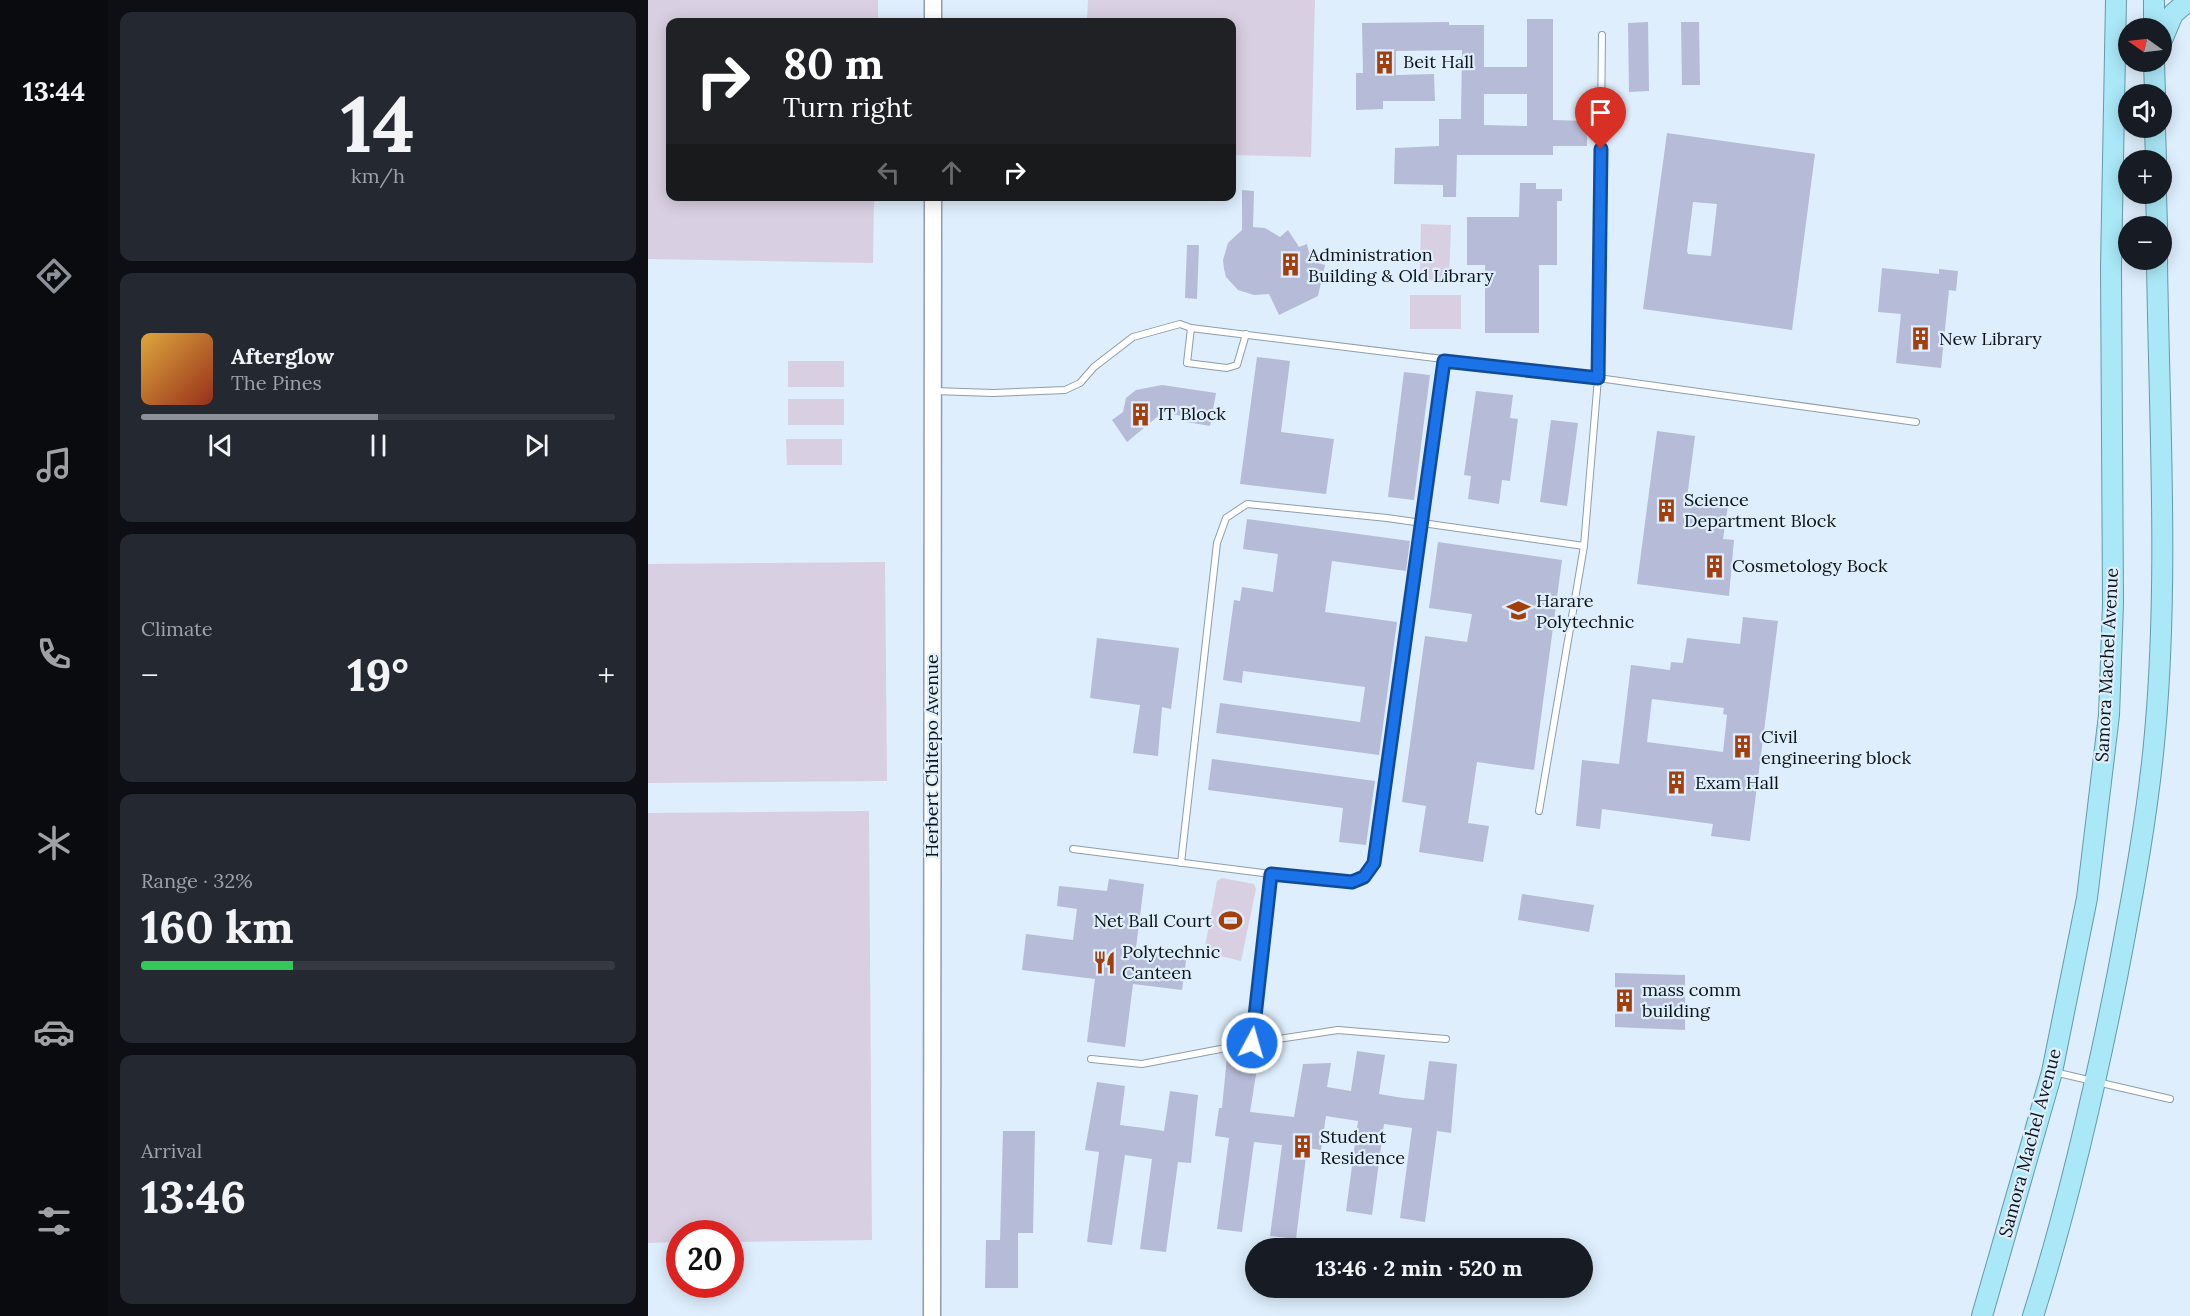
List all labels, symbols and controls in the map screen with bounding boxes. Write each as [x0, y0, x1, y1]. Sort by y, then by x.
north arrow [2118, 18, 2172, 72]
map controls [2118, 18, 2172, 270]
text: 80 m [783, 37, 883, 91]
icon: right [684, 42, 762, 120]
building icon: Beit Hall [1372, 49, 1398, 75]
place label: Beit Hall [1403, 50, 1474, 73]
text: 13:44 [23, 74, 85, 108]
text: 14 [341, 74, 415, 173]
button: sound [2118, 84, 2172, 138]
pin [1575, 87, 1626, 149]
text: Turn right [783, 90, 912, 124]
icon: arrive [1584, 96, 1617, 129]
button: + [2118, 150, 2172, 204]
icon: left [872, 156, 905, 189]
icon: ahead [935, 156, 968, 189]
icon: right [998, 156, 1031, 189]
text: km/h [351, 163, 405, 188]
button: − [2118, 216, 2172, 270]
place label: Administration Building & Old Library [1307, 243, 1494, 287]
building icon: Administration Building & Old Library [1277, 252, 1303, 278]
icon: directions [33, 255, 75, 297]
building icon: New Library [1908, 326, 1934, 352]
place label: New Library [1939, 327, 2042, 350]
text: Afterglow [231, 342, 334, 370]
text: The Pines [231, 370, 322, 395]
building icon: IT Block [1127, 401, 1153, 427]
place label: IT Block [1158, 402, 1226, 425]
icon: previous [204, 429, 237, 462]
icon: pause [362, 429, 395, 462]
icon: next [520, 429, 553, 462]
icon: music [33, 444, 75, 486]
place label: Science Department Block [1684, 488, 1836, 532]
building icon: Science Department Block [1653, 497, 1679, 523]
building icon: Cosmetology Bock [1701, 553, 1727, 579]
place label: Cosmetology Bock [1732, 554, 1888, 577]
street label: Samora Machel Avenue [2090, 567, 2123, 763]
place label: Harare Polytechnic [1536, 589, 1634, 633]
school or university icon: Harare Polytechnic [1505, 598, 1531, 624]
text: Climate [141, 616, 213, 641]
icon: phone [33, 633, 75, 675]
text: 19° [347, 646, 409, 703]
text: − [141, 654, 159, 696]
text: + [597, 654, 615, 696]
street label: Herbert Chitepo Avenue [920, 654, 943, 858]
place label: Civil engineering block [1761, 725, 1911, 769]
building icon: Civil engineering block [1730, 734, 1756, 760]
building icon: Exam Hall [1664, 770, 1690, 796]
place label: Exam Hall [1695, 771, 1779, 794]
icon: climate [33, 822, 75, 864]
text: Range · 32% [141, 868, 253, 893]
text: 160 km [141, 898, 294, 955]
sports icon: Net Ball Court [1217, 908, 1243, 934]
place label: Net Ball Court [1093, 909, 1212, 932]
place label: Polytechnic Canteen [1122, 940, 1220, 984]
restaurant icon: Polytechnic Canteen [1091, 949, 1117, 975]
place label: mass comm building [1642, 978, 1741, 1022]
building icon: mass comm building [1611, 987, 1637, 1013]
icon: car [33, 1011, 75, 1053]
position arrow [1220, 1011, 1284, 1075]
street label: Samora Machel Avenue [1993, 1046, 2066, 1240]
place label: Student Residence [1320, 1125, 1405, 1169]
building icon: Student Residence [1289, 1134, 1315, 1160]
text: Arrival [141, 1138, 202, 1163]
text: 13:46 [141, 1168, 246, 1225]
icon: filters [33, 1200, 75, 1242]
speed limit sign: 20 [666, 1220, 744, 1298]
text: 13:46 · 2 min · 520 m [1315, 1254, 1523, 1282]

